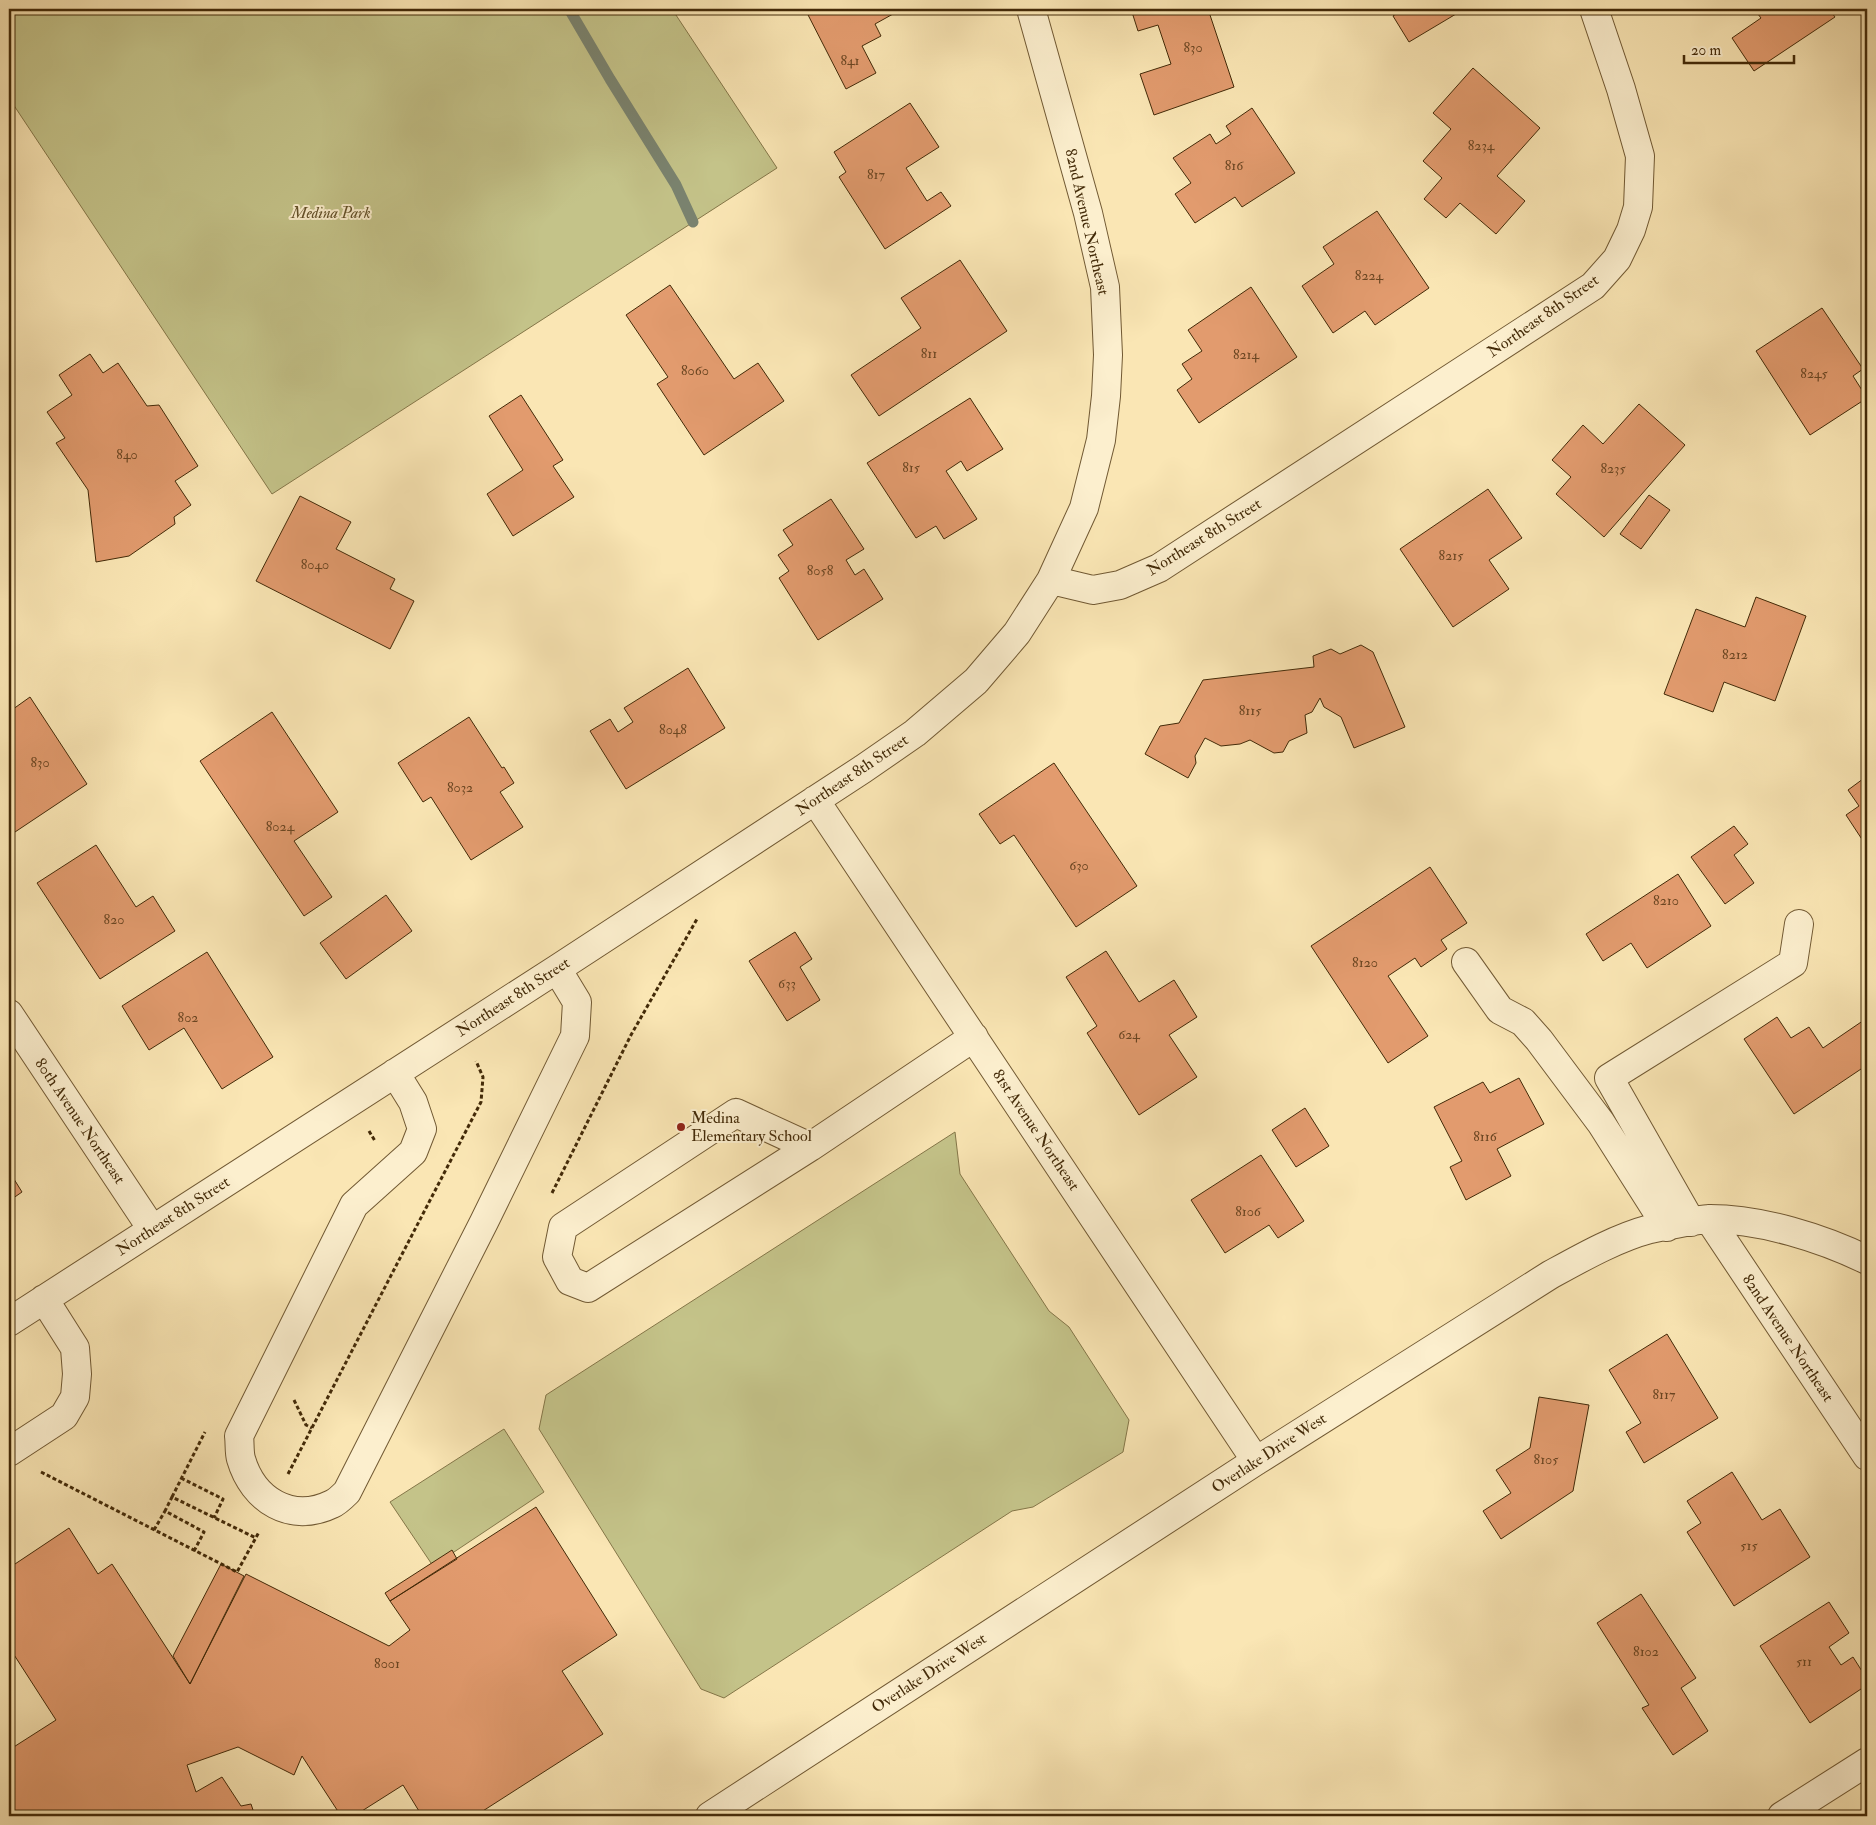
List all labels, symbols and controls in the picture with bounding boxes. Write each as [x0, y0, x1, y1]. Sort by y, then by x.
scale bar [1684, 32, 1794, 64]
house number: 830 [1183, 39, 1203, 56]
text: 20 m [1691, 41, 1721, 60]
house number: 841 [840, 52, 860, 69]
house number: 8234 [1468, 137, 1496, 154]
street label: 82nd Avenue Northeast [1060, 147, 1114, 297]
house number: 816 [1225, 157, 1244, 174]
house number: 817 [867, 166, 886, 183]
park label: Medina Park [290, 203, 371, 223]
house number: 8224 [1355, 267, 1385, 284]
street label: Northeast 8th Street [1483, 270, 1603, 362]
house number: 811 [921, 345, 937, 362]
house number: 8214 [1233, 346, 1261, 363]
house number: 8060 [681, 362, 709, 379]
house number: 8245 [1800, 365, 1829, 382]
house number: 840 [116, 446, 138, 463]
house number: 815 [902, 459, 921, 476]
house number: 8235 [1600, 460, 1626, 477]
street label: Northeast 8th Street [1143, 494, 1265, 580]
house number: 8215 [1439, 547, 1464, 564]
house number: 8040 [301, 556, 329, 573]
house number: 8058 [807, 562, 834, 579]
house number: 8212 [1722, 646, 1748, 663]
house number: 8115 [1239, 702, 1262, 719]
house number: 8048 [659, 721, 687, 738]
street label: Northeast 8th Street [792, 730, 912, 820]
house number: 830 [30, 754, 50, 771]
house number: 8032 [447, 779, 473, 796]
house number: 8024 [266, 818, 296, 835]
house number: 630 [1069, 857, 1089, 874]
house number: 8210 [1653, 892, 1679, 909]
house number: 820 [104, 911, 124, 928]
street label: Northeast 8th Street [452, 953, 574, 1041]
house number: 8120 [1352, 954, 1378, 971]
house number: 633 [778, 975, 796, 992]
house number: 802 [178, 1009, 198, 1026]
house number: 624 [1118, 1026, 1141, 1043]
street label: 80th Avenue Northeast [30, 1054, 130, 1188]
street label: 81st Avenue Northeast [988, 1066, 1084, 1194]
place label: Medina Elementary School [691, 1108, 812, 1146]
marker: Medina Elementary School [675, 1121, 687, 1133]
house number: 8116 [1473, 1128, 1498, 1145]
street label: Northeast 8th Street [112, 1172, 234, 1260]
house number: 8106 [1235, 1203, 1262, 1220]
street label: 82nd Avenue Northeast [1738, 1270, 1838, 1406]
house number: 8117 [1653, 1386, 1676, 1403]
street label: Overlake Drive West [1208, 1408, 1330, 1498]
house number: 8105 [1534, 1451, 1559, 1468]
house number: 515 [1740, 1537, 1758, 1554]
street label: Overlake Drive West [868, 1628, 990, 1718]
house number: 8102 [1633, 1643, 1659, 1660]
house number: 511 [1796, 1653, 1812, 1670]
house number: 8001 [374, 1655, 400, 1672]

